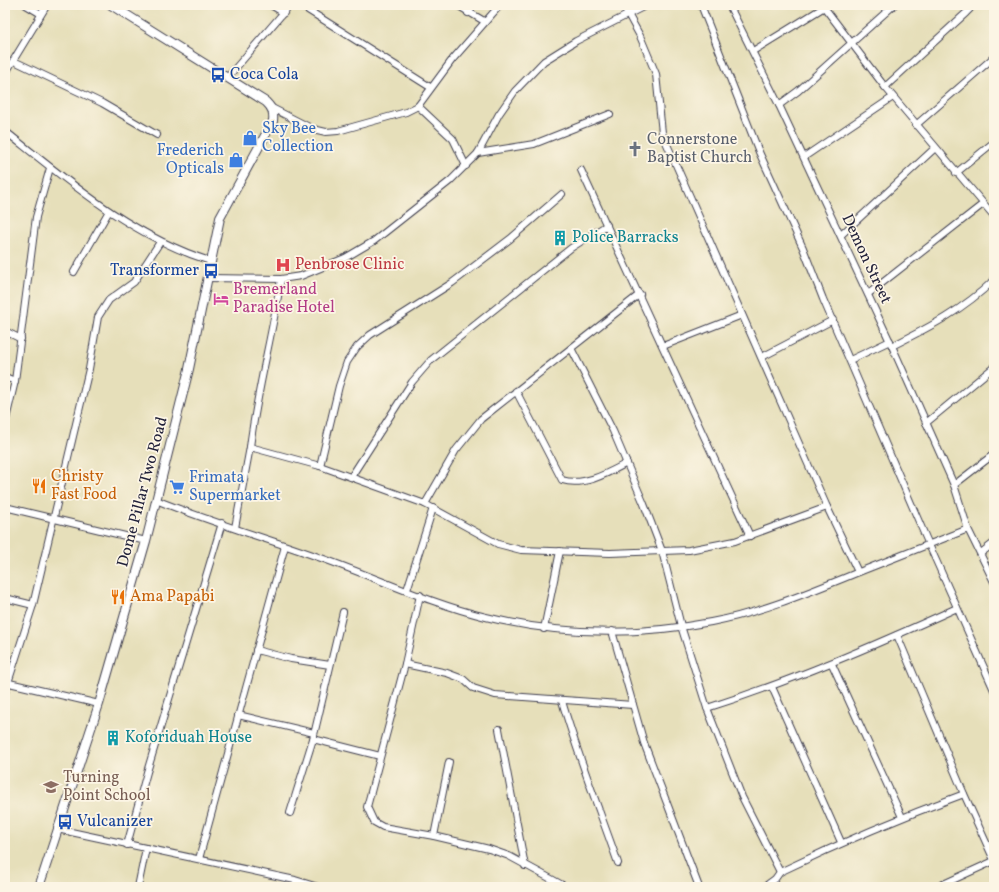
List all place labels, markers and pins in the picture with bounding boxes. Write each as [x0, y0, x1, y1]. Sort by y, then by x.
place label: Coca Cola [230, 64, 299, 86]
bus stop icon: Coca Cola [209, 66, 227, 84]
place label: Sky Bee Collection [262, 118, 334, 158]
shop icon: Sky Bee Collection [241, 129, 259, 147]
place label: Connerstone Baptist Church [647, 129, 752, 169]
place label: Frederich Opticals [157, 140, 224, 180]
church icon: Connerstone Baptist Church [626, 140, 644, 158]
shop icon: Frederich Opticals [227, 151, 245, 169]
place label: Police Barracks [572, 227, 679, 249]
building icon: Police Barracks [551, 229, 569, 247]
place label: Penbrose Clinic [295, 254, 404, 276]
hospital icon: Penbrose Clinic [274, 256, 292, 274]
place label: Transformer [110, 260, 199, 282]
bus stop icon: Transformer [202, 262, 220, 280]
place label: Bremerland Paradise Hotel [233, 279, 335, 319]
hotel icon: Bremerland Paradise Hotel [212, 290, 230, 308]
place label: Christy Fast Food [51, 466, 117, 506]
place label: Frimata Supermarket [189, 467, 281, 507]
restaurant icon: Christy Fast Food [30, 477, 48, 495]
supermarket icon: Frimata Supermarket [168, 478, 186, 496]
place label: Ama Papabi [130, 586, 215, 608]
restaurant icon: Ama Papabi [109, 588, 127, 606]
place label: Koforiduah House [125, 727, 252, 749]
building icon: Koforiduah House [104, 729, 122, 747]
place label: Turning Point School [63, 767, 151, 807]
school or university icon: Turning Point School [42, 778, 60, 796]
place label: Vulcanizer [77, 811, 153, 833]
bus stop icon: Vulcanizer [56, 813, 74, 831]

